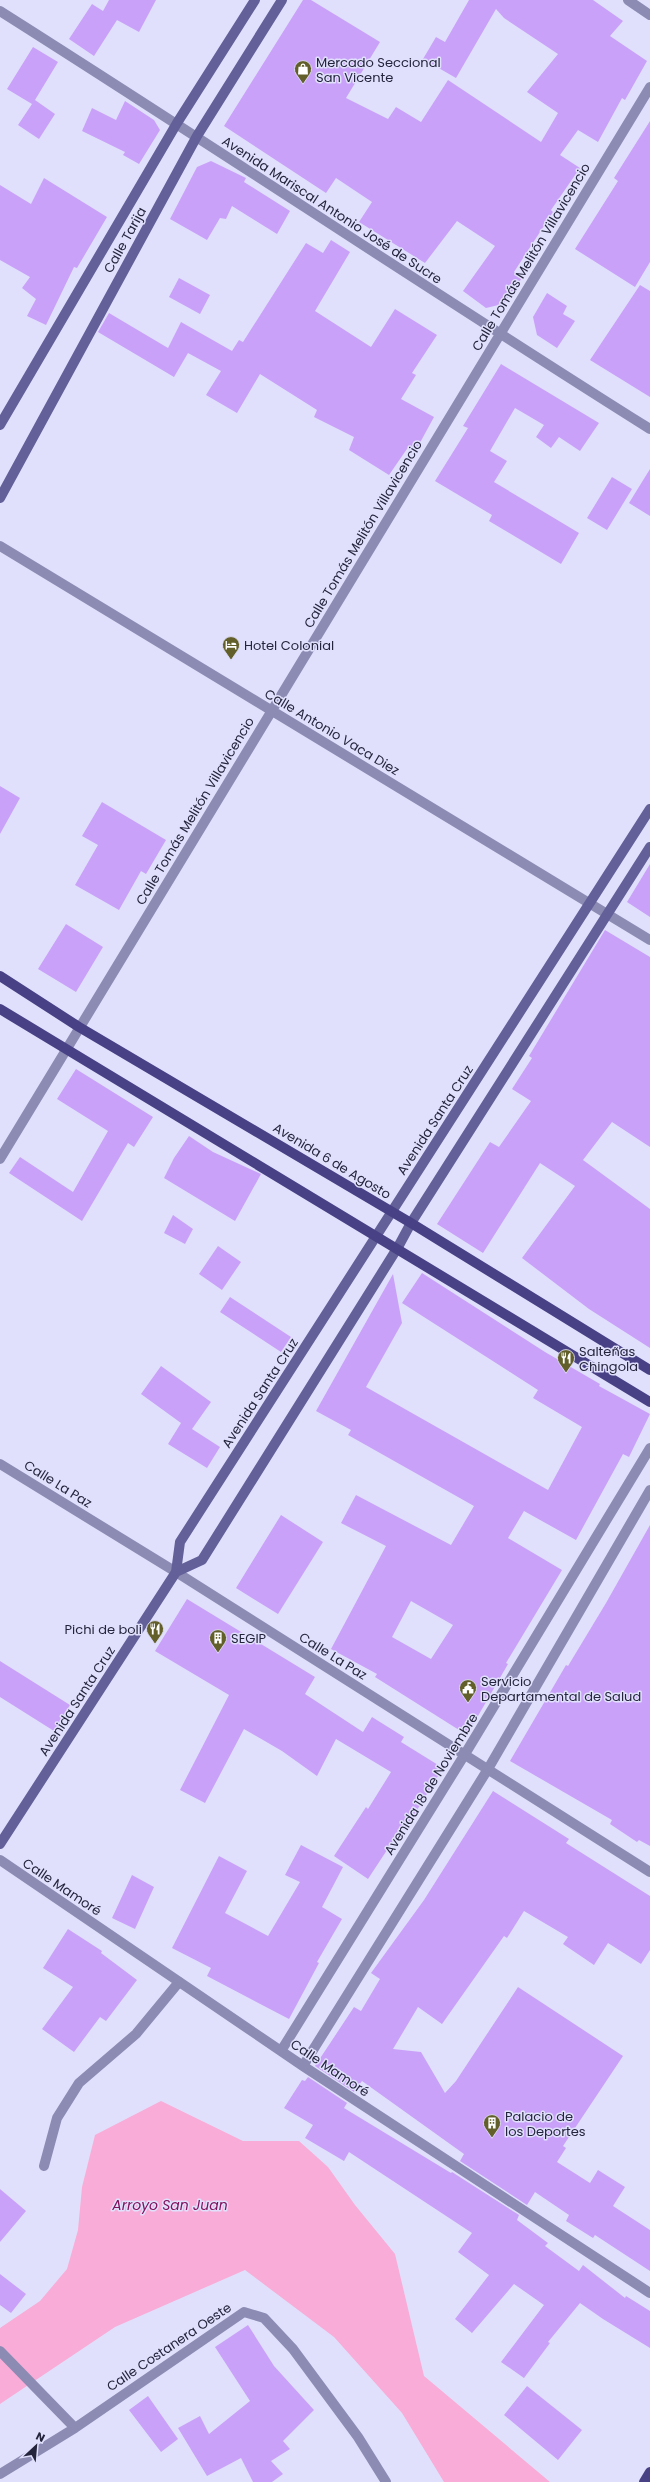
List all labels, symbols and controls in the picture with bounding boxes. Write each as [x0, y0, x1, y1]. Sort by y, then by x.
place label: Mercado Seccional San Vicente [316, 53, 441, 87]
shop icon: Mercado Seccional San Vicente [293, 59, 313, 84]
street label: Avenida Mariscal Antonio José de Sucre [218, 132, 446, 288]
street label: Calle Tomás Melitón Villavicencio [467, 159, 595, 355]
street label: Calle Tarija [99, 204, 151, 276]
street label: Calle Tomás Melitón Villavicencio [299, 436, 427, 632]
hotel icon: Hotel Colonial [221, 635, 241, 660]
place label: Hotel Colonial [244, 636, 334, 655]
street label: Calle Antonio Vaca Diez [261, 684, 403, 780]
street label: Calle Tomás Melitón Villavicencio [131, 713, 259, 909]
street label: Avenida Santa Cruz [392, 1061, 478, 1179]
street label: Avenida 6 de Agosto [269, 1118, 395, 1204]
street label: Avenida Santa Cruz [217, 1334, 303, 1452]
place label: Salteñas Chingola [579, 1342, 638, 1376]
restaurant icon: Salteñas Chingola [556, 1348, 576, 1373]
street label: Calle La Paz [20, 1456, 96, 1512]
restaurant icon: Pichi de boli [145, 1619, 165, 1644]
place label: Pichi de boli [65, 1620, 142, 1639]
building icon: SEGIP [208, 1628, 228, 1653]
street label: Calle La Paz [295, 1628, 371, 1684]
place label: SEGIP [231, 1629, 267, 1648]
street label: Avenida Santa Cruz [34, 1642, 120, 1760]
place label: Servicio Departamental de Salud [481, 1672, 641, 1706]
public building icon: Servicio Departamental de Salud [458, 1678, 478, 1703]
street label: Avenida 18 de Noviembre [380, 1709, 482, 1859]
street label: Calle Mamoré [19, 1854, 105, 1920]
street label: Calle Mamoré [287, 2035, 373, 2101]
place label: Palacio de los Deportes [505, 2107, 586, 2141]
building icon: Palacio de los Deportes [482, 2113, 502, 2138]
water label: Arroyo San Juan [111, 2195, 228, 2215]
street label: Calle Costanera Oeste [103, 2298, 235, 2396]
north arrow [16, 2426, 56, 2466]
text: N [33, 2428, 48, 2446]

